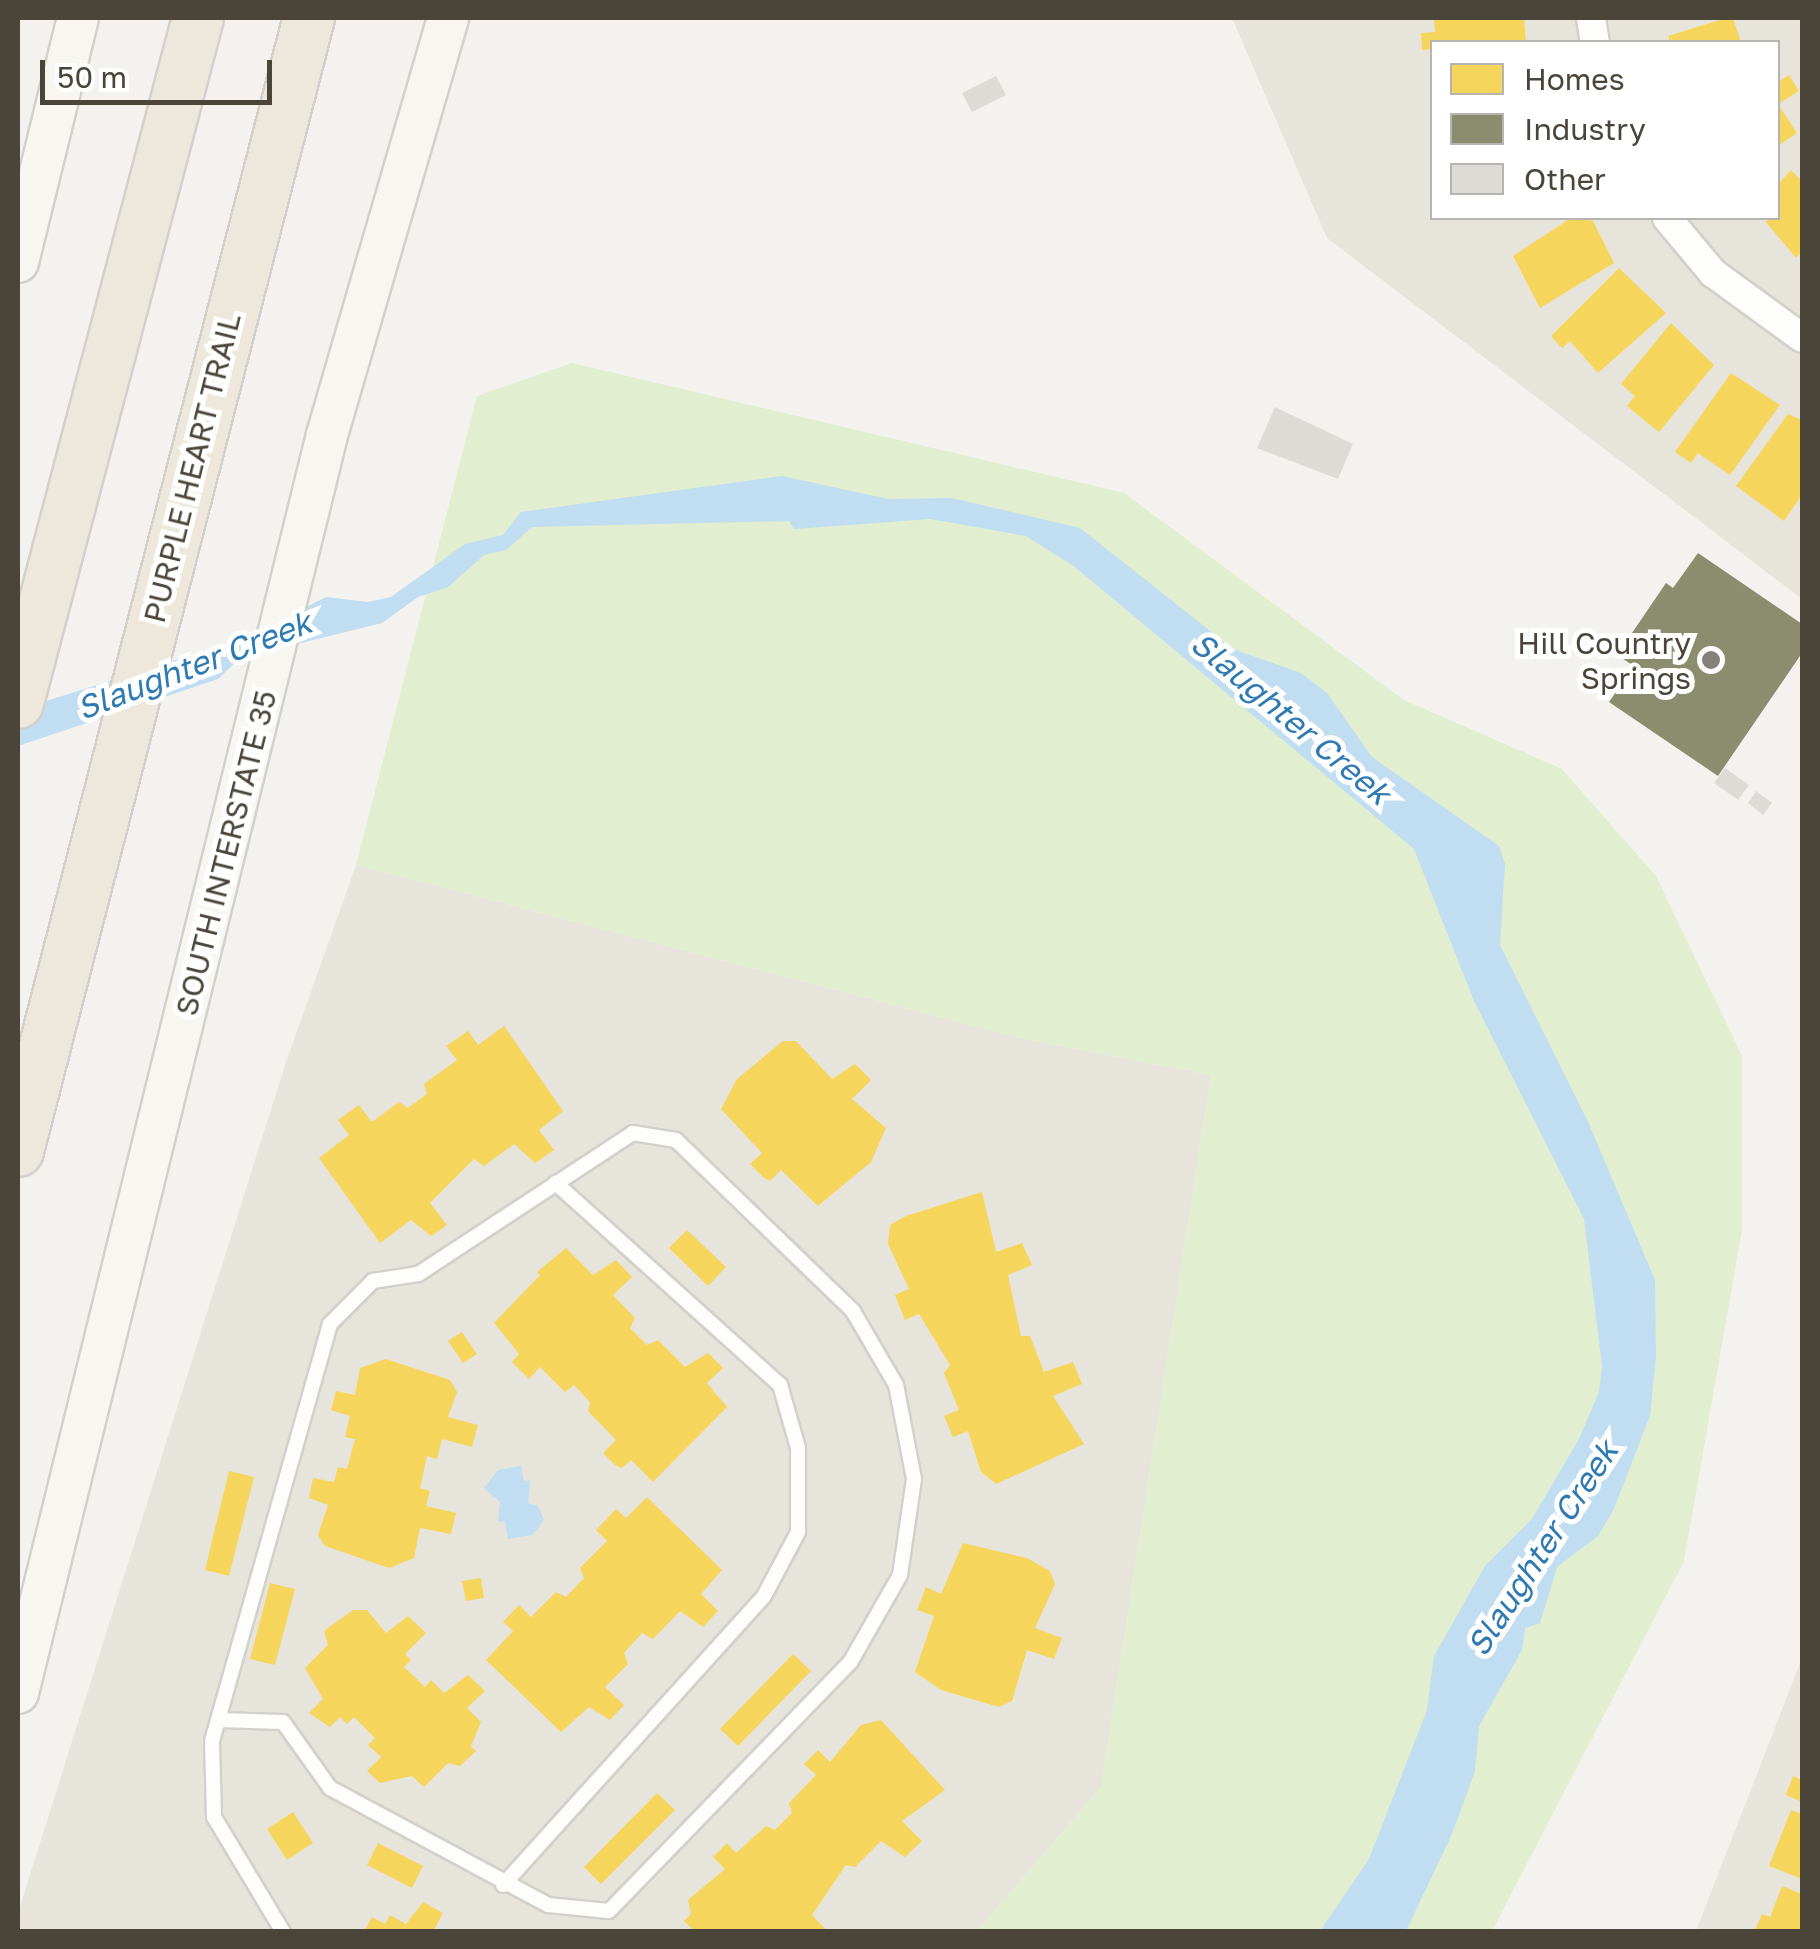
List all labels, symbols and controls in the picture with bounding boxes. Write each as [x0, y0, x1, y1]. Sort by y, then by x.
scale bar [45, 40, 278, 102]
legend [1430, 40, 1780, 220]
text: 50 m [57, 59, 127, 95]
text: Homes [1524, 61, 1625, 97]
text: Industry [1524, 111, 1646, 147]
text: Other [1524, 161, 1606, 197]
street label: PURPLE HEART TRAIL [136, 310, 248, 626]
water label: Slaughter Creek [71, 603, 317, 727]
water label: Slaughter Creek [1184, 624, 1398, 812]
place label: Hill Country Springs [1517, 625, 1691, 696]
marker: Hill Country Springs [1700, 649, 1722, 671]
street label: SOUTH INTERSTATE 35 [168, 687, 284, 1019]
water label: Slaughter Creek [1458, 1433, 1626, 1663]

